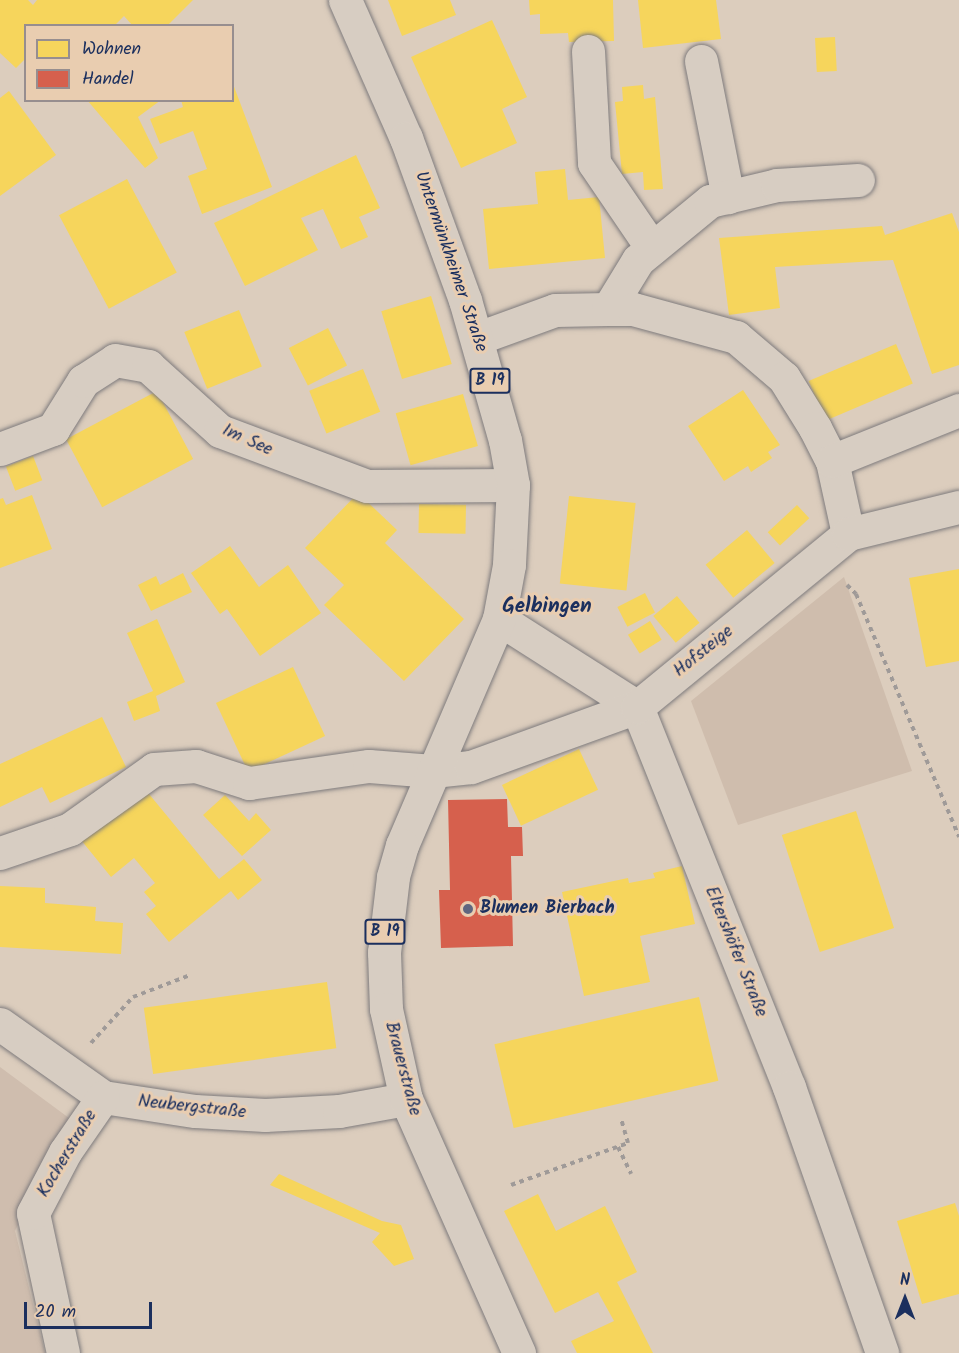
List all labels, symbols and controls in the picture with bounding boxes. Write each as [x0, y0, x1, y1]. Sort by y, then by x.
legend [24, 24, 234, 102]
text: Wohnen [82, 35, 141, 64]
text: Handel [82, 65, 134, 94]
street label: Untermünkheimer Straße [409, 169, 491, 355]
road number: B 19 [469, 368, 511, 394]
street label: Im See [218, 420, 276, 462]
district label: Gelbingen [502, 594, 592, 620]
street label: Hofsteige [670, 621, 738, 683]
street label: Eltershöfer Straße [699, 884, 771, 1020]
place label: Blumen Bierbach [480, 898, 615, 920]
marker: Blumen Bierbach [461, 902, 475, 916]
road number: B 19 [364, 919, 406, 945]
street label: Brauerstraße [379, 1020, 425, 1118]
street label: Neubergstraße [137, 1092, 247, 1124]
street label: Kocherstraße [33, 1106, 103, 1202]
text: N [900, 1268, 910, 1293]
north arrow [875, 1269, 935, 1329]
scale bar [27, 1290, 154, 1328]
text: 20 m [35, 1298, 76, 1327]

